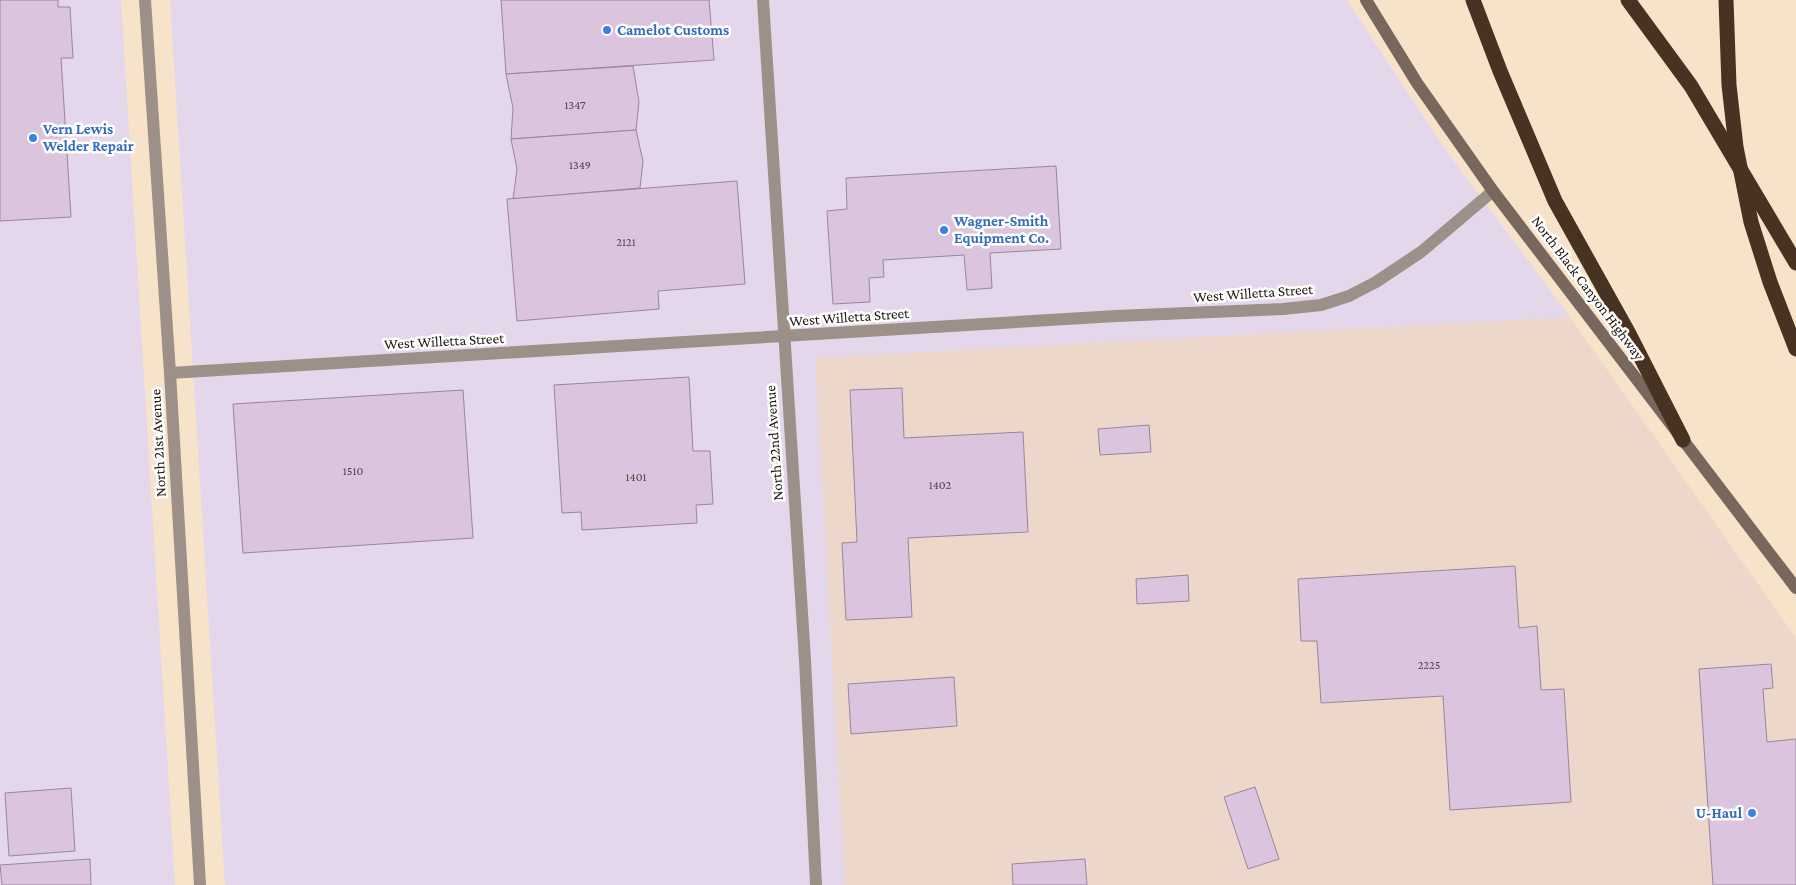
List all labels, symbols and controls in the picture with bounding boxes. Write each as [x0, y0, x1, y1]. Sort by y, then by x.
place label: Camelot Customs [617, 22, 729, 38]
marker: Camelot Customs [601, 24, 613, 36]
house number: 1347 [564, 98, 586, 112]
place label: Vern Lewis Welder Repair [42, 121, 134, 154]
marker: Vern Lewis Welder Repair [27, 132, 39, 144]
house number: 1349 [569, 158, 591, 172]
place label: Wagner-Smith Equipment Co. [953, 213, 1049, 246]
street label: North Black Canyon Highway [1528, 213, 1647, 364]
marker: Wagner-Smith Equipment Co. [938, 224, 950, 236]
house number: 2121 [616, 235, 636, 249]
street label: West Willetta Street [1193, 281, 1314, 305]
street label: West Willetta Street [789, 305, 910, 329]
street label: West Willetta Street [384, 330, 505, 352]
street label: North 22nd Avenue [762, 384, 786, 501]
street label: North 21st Avenue [147, 388, 169, 498]
house number: 1510 [343, 464, 363, 478]
house number: 1401 [626, 470, 646, 484]
house number: 1402 [929, 478, 952, 492]
house number: 2225 [1418, 658, 1440, 672]
place label: U-Haul [1696, 805, 1743, 821]
marker: U-Haul [1746, 807, 1758, 819]

